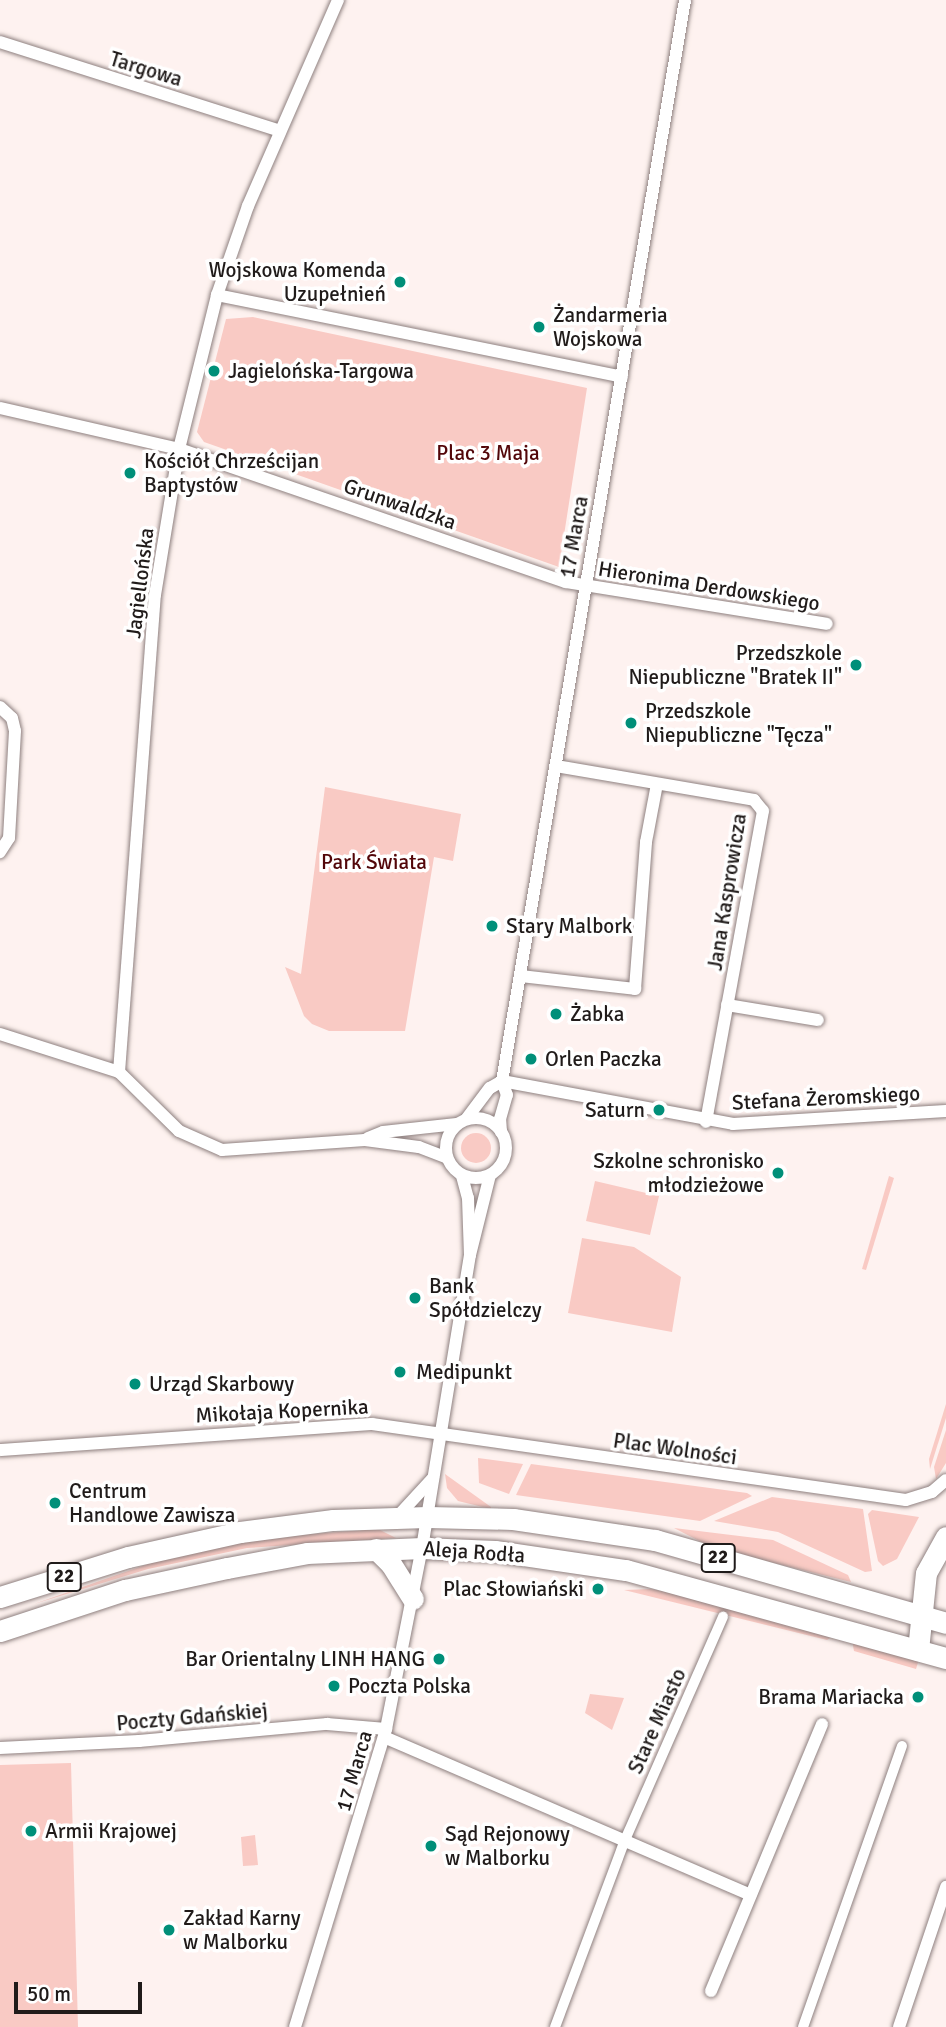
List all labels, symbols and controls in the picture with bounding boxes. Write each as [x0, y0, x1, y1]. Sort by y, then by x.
street label: Targowa [107, 46, 185, 92]
place label: Wojskowa Komenda Uzupełnień [208, 257, 386, 307]
marker: Wojskowa Komenda Uzupełnień [392, 274, 408, 290]
place label: Żandarmeria Wojskowa [553, 302, 668, 352]
marker: Żandarmeria Wojskowa [531, 319, 547, 335]
place label: Jagielońska-Targowa [228, 358, 414, 384]
marker: Jagielońska-Targowa [206, 363, 222, 379]
park label: Plac 3 Maja [436, 440, 540, 466]
place label: Kościół Chrześcijan Baptystów [144, 448, 319, 498]
marker: Kościół Chrześcijan Baptystów [122, 465, 138, 481]
street label: Grunwaldzka [340, 473, 460, 535]
street label: 17 Marca [554, 494, 594, 580]
street label: Jagiellońska [121, 526, 159, 640]
street label: Hieronima Derdowskiego [596, 556, 822, 616]
place label: Przedszkole Niepubliczne "Bratek II" [629, 640, 842, 690]
marker: Przedszkole Niepubliczne "Bratek II" [848, 657, 864, 673]
place label: Przedszkole Niepubliczne "Tęcza" [645, 698, 832, 748]
marker: Przedszkole Niepubliczne "Tęcza" [623, 715, 639, 731]
street label: Jana Kasprowicza [702, 812, 752, 972]
park label: Park Świata [321, 849, 427, 875]
place label: Stary Malbork [506, 913, 632, 939]
marker: Stary Malbork [484, 918, 500, 934]
place label: Żabka [570, 1001, 624, 1027]
marker: Żabka [548, 1006, 564, 1022]
place label: Orlen Paczka [545, 1046, 662, 1072]
marker: Orlen Paczka [523, 1051, 539, 1067]
street label: Stefana Żeromskiego [731, 1080, 921, 1116]
place label: Saturn [585, 1097, 645, 1123]
marker: Saturn [651, 1102, 667, 1118]
place label: Szkolne schronisko młodzieżowe [593, 1148, 764, 1198]
marker: Szkolne schronisko młodzieżowe [770, 1165, 786, 1181]
place label: Bank Spółdzielczy [429, 1273, 541, 1323]
marker: Bank Spółdzielczy [407, 1290, 423, 1306]
place label: Medipunkt [416, 1359, 512, 1385]
marker: Medipunkt [390, 1362, 410, 1382]
place label: Urząd Skarbowy [149, 1371, 294, 1397]
marker: Urząd Skarbowy [127, 1376, 143, 1392]
street label: Mikołaja Kopernika [195, 1394, 369, 1428]
street label: Plac Wolności [612, 1428, 738, 1470]
place label: Centrum Handlowe Zawisza [69, 1478, 235, 1528]
marker: Centrum Handlowe Zawisza [47, 1495, 63, 1511]
street label: Aleja Rodła [422, 1536, 526, 1568]
road number: 22 [700, 1542, 736, 1574]
road number: 22 [46, 1562, 82, 1592]
place label: Plac Słowiański [443, 1576, 584, 1602]
marker: Plac Słowiański [590, 1581, 606, 1597]
place label: Bar Orientalny LINH HANG [185, 1646, 425, 1672]
marker: Bar Orientalny LINH HANG [431, 1651, 447, 1667]
street label: Stare Miasto [623, 1664, 691, 1778]
place label: Poczta Polska [348, 1673, 471, 1699]
marker: Poczta Polska [326, 1678, 342, 1694]
place label: Brama Mariacka [758, 1684, 904, 1710]
marker: Brama Mariacka [910, 1689, 926, 1705]
street label: Poczty Gdańskiej [115, 1698, 269, 1736]
street label: 17 Marca [330, 1728, 378, 1814]
place label: Armii Krajowej [45, 1818, 177, 1844]
place label: Sąd Rejonowy w Malborku [445, 1821, 570, 1871]
marker: Armii Krajowej [23, 1823, 39, 1839]
marker: Sąd Rejonowy w Malborku [423, 1838, 439, 1854]
place label: Zakład Karny w Malborku [183, 1905, 300, 1955]
marker: Zakład Karny w Malborku [161, 1922, 177, 1938]
scale bar [18, 1968, 145, 2012]
text: 50 m [27, 1981, 71, 2007]

